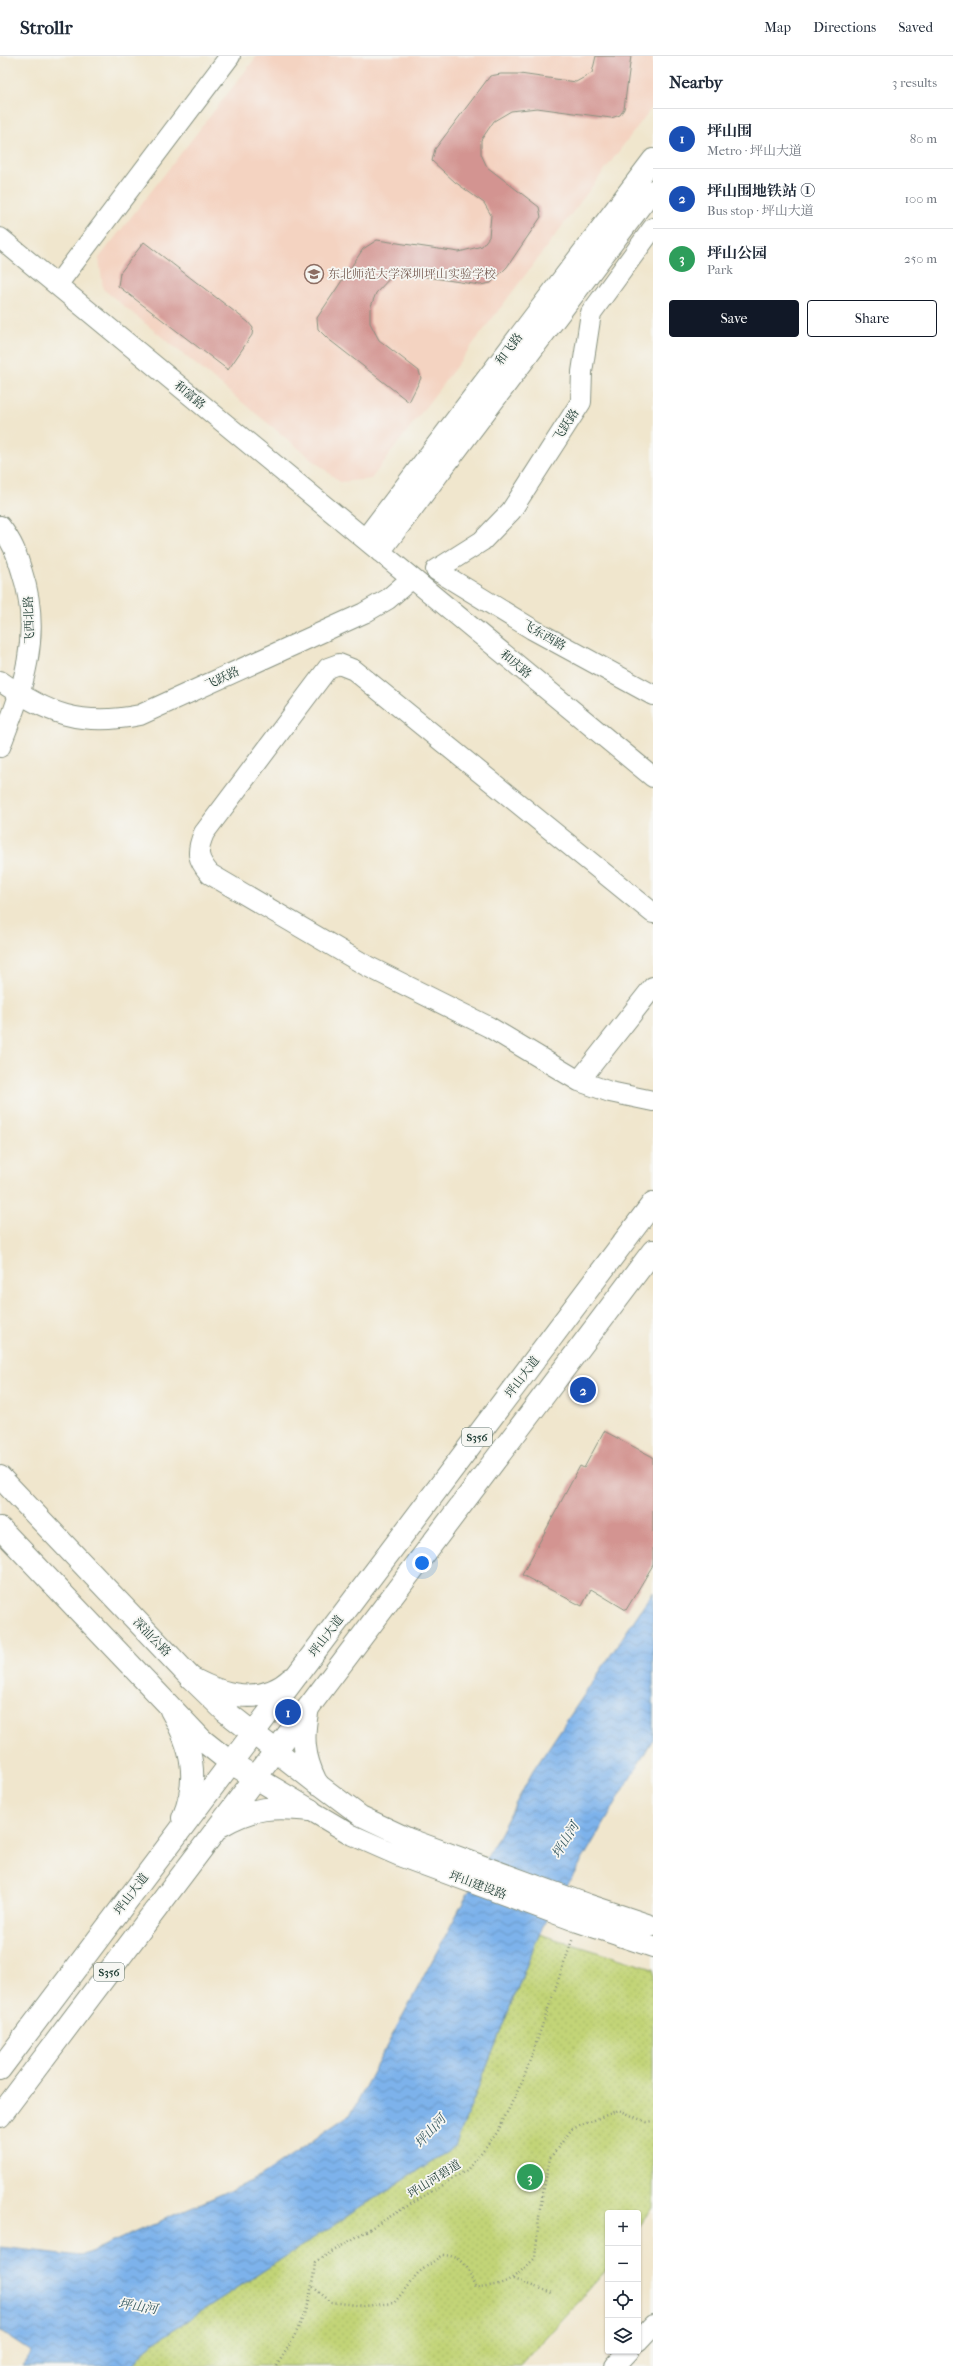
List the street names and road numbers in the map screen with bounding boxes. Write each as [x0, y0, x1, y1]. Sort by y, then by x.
street label: 和飞路 [493, 330, 525, 368]
street label: 和富路 [172, 378, 208, 412]
street label: 飞跃路 [550, 406, 582, 444]
street label: 飞西北路 [21, 596, 37, 644]
street label: 飞东西路 [520, 617, 568, 653]
street label: 和庆路 [498, 647, 534, 681]
street label: 飞跃路 [203, 664, 241, 692]
street label: 坪山大道 [502, 1354, 542, 1400]
road number: S356 [462, 1428, 492, 1446]
street label: 坪山大道 [306, 1613, 346, 1659]
street label: 深汕公路 [130, 1615, 174, 1659]
street label: 坪山建设路 [447, 1868, 509, 1902]
street label: 坪山大道 [111, 1871, 151, 1917]
road number: S356 [94, 1963, 124, 1981]
street label: 坪山河碧道 [405, 2157, 463, 2201]

